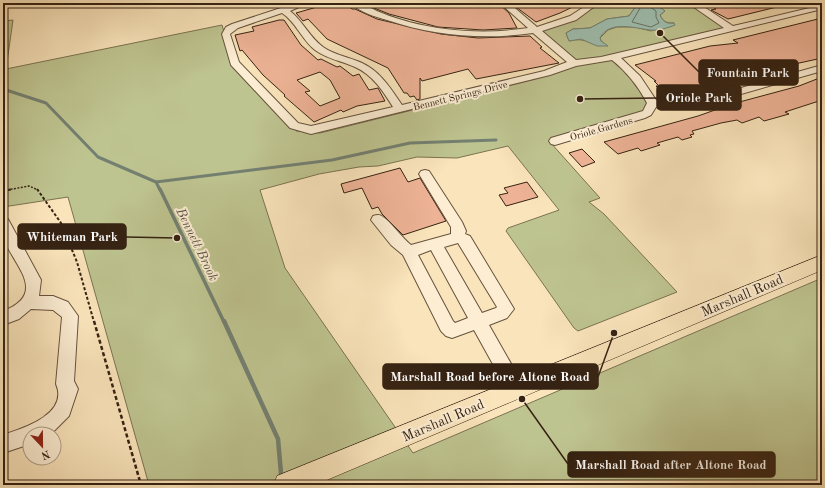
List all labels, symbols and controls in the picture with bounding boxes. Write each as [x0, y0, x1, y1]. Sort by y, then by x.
callout: Fountain Park [699, 60, 798, 85]
text: Fountain Park [706, 67, 790, 80]
street label: Bennett Springs Drive [412, 79, 509, 113]
callout: Oriole Park [657, 85, 741, 110]
text: Oriole Park [665, 92, 733, 105]
street label: Oriole Gardens [569, 115, 634, 143]
water label: Bennett Brook [173, 205, 220, 283]
callout: Whiteman Park [18, 224, 126, 249]
text: Whiteman Park [26, 231, 119, 244]
street label: Marshall Road [699, 272, 785, 319]
callout: Marshall Road before Altone Road [383, 364, 598, 389]
text: Marshall Road before Altone Road [390, 371, 590, 384]
street label: Marshall Road [400, 397, 486, 444]
north arrow [22, 426, 62, 466]
text: N [39, 447, 51, 461]
callout: Marshall Road after Altone Road [568, 452, 775, 477]
text: Marshall Road after Altone Road [575, 459, 767, 472]

